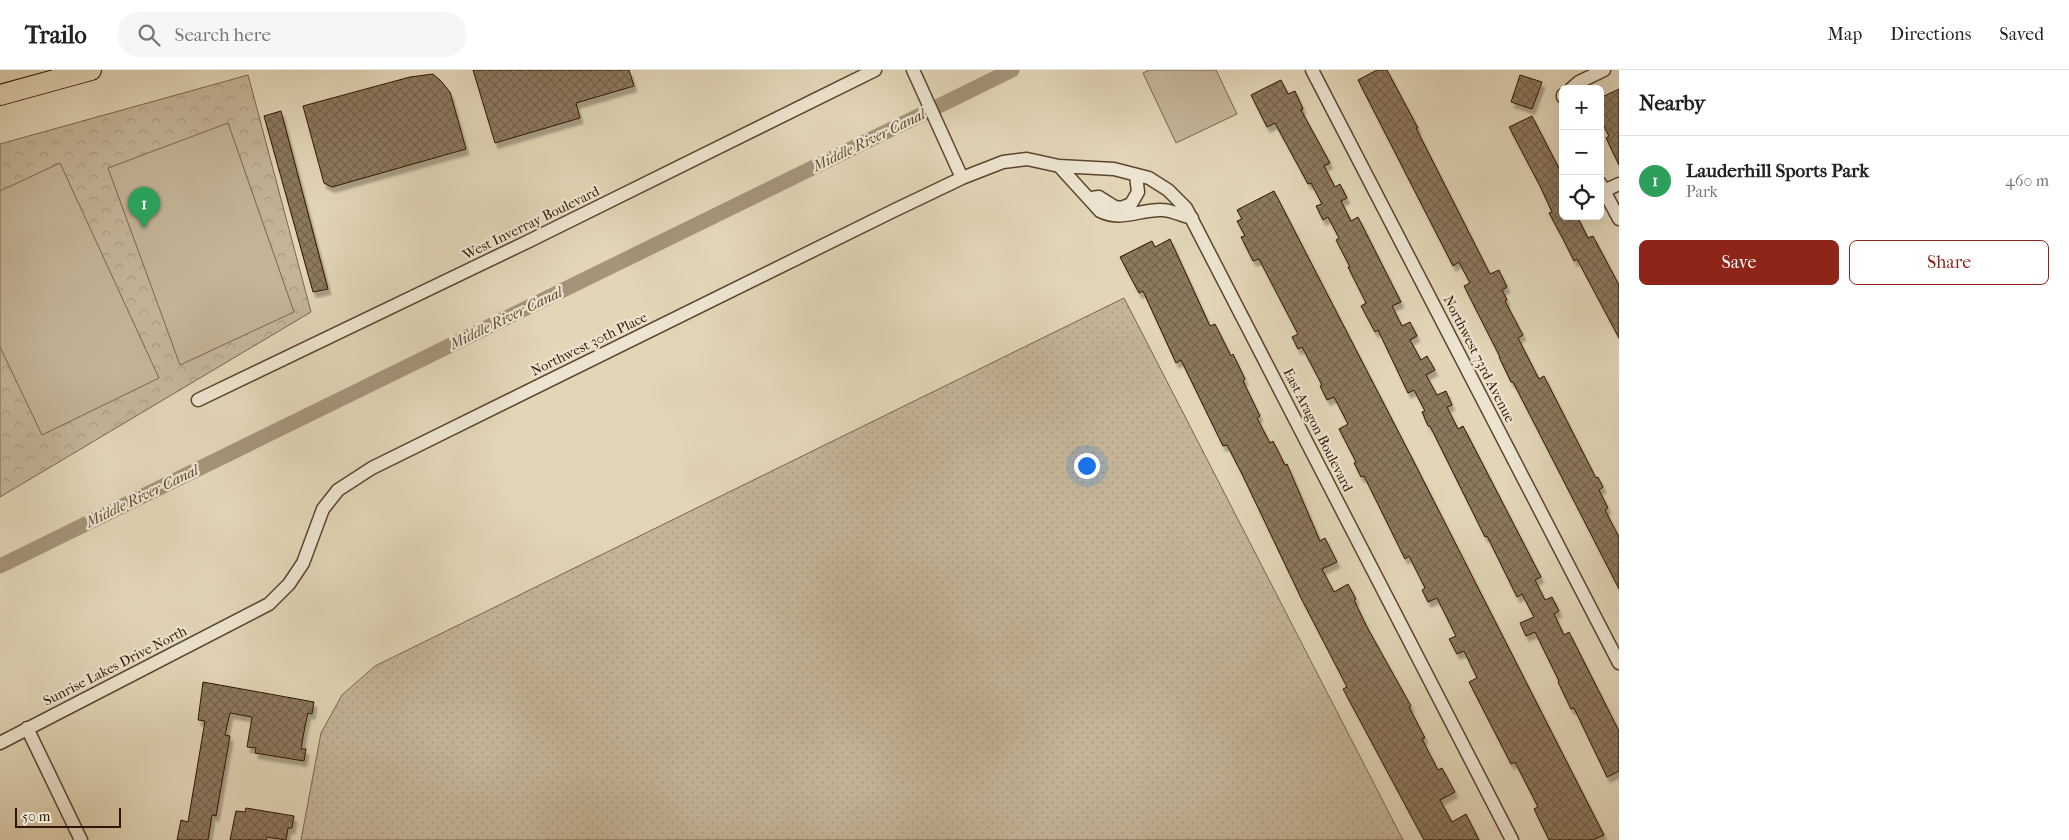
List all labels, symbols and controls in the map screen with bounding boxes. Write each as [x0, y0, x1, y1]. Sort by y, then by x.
search box [117, 12, 467, 57]
text: Trailo [25, 21, 87, 49]
icon: search [135, 21, 163, 49]
text: Search here [175, 24, 271, 46]
text: Map [1828, 24, 1862, 45]
text: Directions [1890, 24, 1971, 45]
text: Saved [1999, 24, 2044, 45]
map controls [1559, 85, 1604, 220]
button: + [1559, 85, 1604, 130]
text: Nearby [1639, 91, 1705, 115]
water label: Middle River Canal [809, 104, 930, 175]
button: − [1559, 130, 1604, 175]
text: Lauderhill Sports Park [1686, 160, 1869, 182]
text: 1 [1652, 171, 1658, 190]
text: 460 m [2005, 171, 2049, 190]
button: locate [1559, 175, 1604, 220]
street label: West Inverray Boulevard [459, 182, 602, 264]
text: Park [1686, 182, 1718, 201]
pin: 1 [128, 187, 160, 228]
button: Save [1639, 240, 1839, 285]
button: Share [1849, 240, 2049, 285]
water label: Middle River Canal [446, 282, 567, 353]
street label: Northwest 73rd Avenue [1440, 293, 1518, 425]
street label: Northwest 30th Place [528, 308, 650, 380]
street label: East Aragon Boulevard [1279, 365, 1357, 495]
your location [1074, 453, 1100, 479]
water label: Middle River Canal [82, 460, 203, 531]
street label: Sunrise Lakes Drive North [40, 622, 190, 710]
scale bar [15, 805, 121, 828]
text: 50 m [22, 808, 50, 825]

